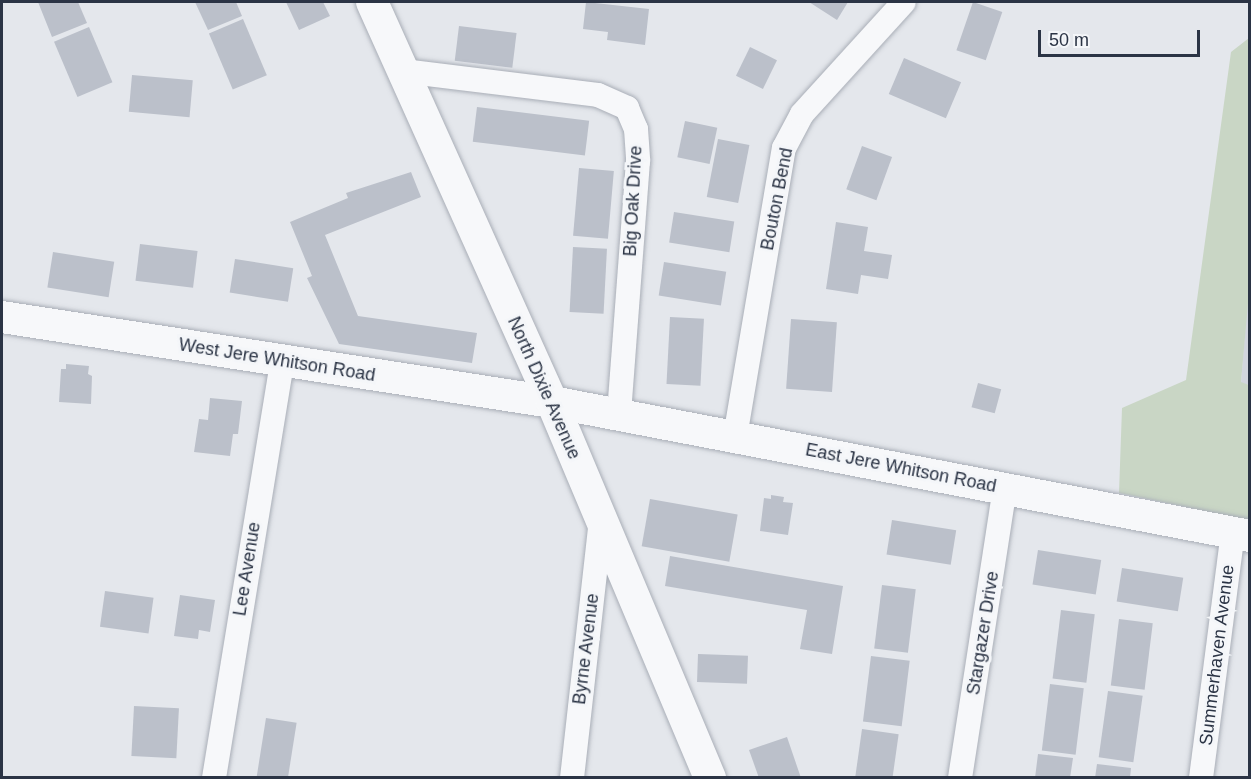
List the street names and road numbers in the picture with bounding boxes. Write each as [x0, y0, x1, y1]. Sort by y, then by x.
street label: Big Oak Drive [619, 145, 647, 257]
street label: Bouton Bend [756, 146, 798, 252]
street label: North Dixie Avenue [503, 313, 585, 463]
street label: West Jere Whitson Road [177, 334, 377, 386]
street label: East Jere Whitson Road [804, 439, 998, 497]
street label: Lee Avenue [229, 520, 265, 618]
street label: Summerhaven Avenue [1195, 563, 1239, 747]
street label: Stargazer Drive [963, 570, 1003, 696]
street label: Byrne Avenue [568, 592, 604, 706]

